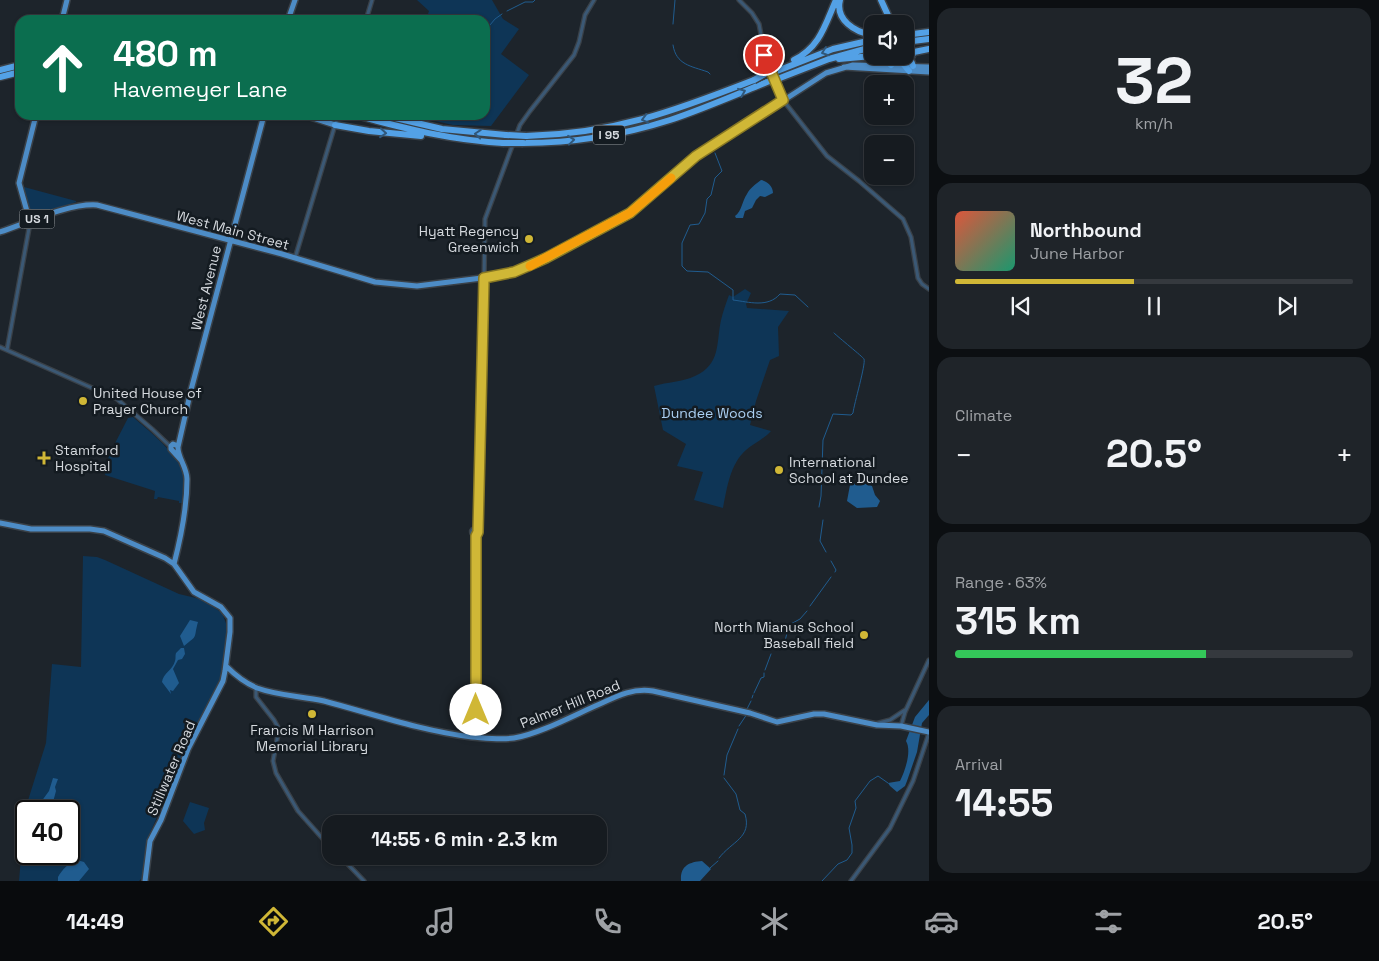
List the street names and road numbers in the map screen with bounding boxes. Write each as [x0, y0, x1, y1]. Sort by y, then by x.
road number: I 95 [593, 126, 625, 144]
street label: West Main Street [175, 206, 291, 254]
road number: US 1 [20, 210, 54, 228]
street label: West Avenue [187, 244, 225, 332]
street label: Palmer Hill Road [517, 676, 623, 732]
street label: Stillwater Road [143, 718, 199, 818]

